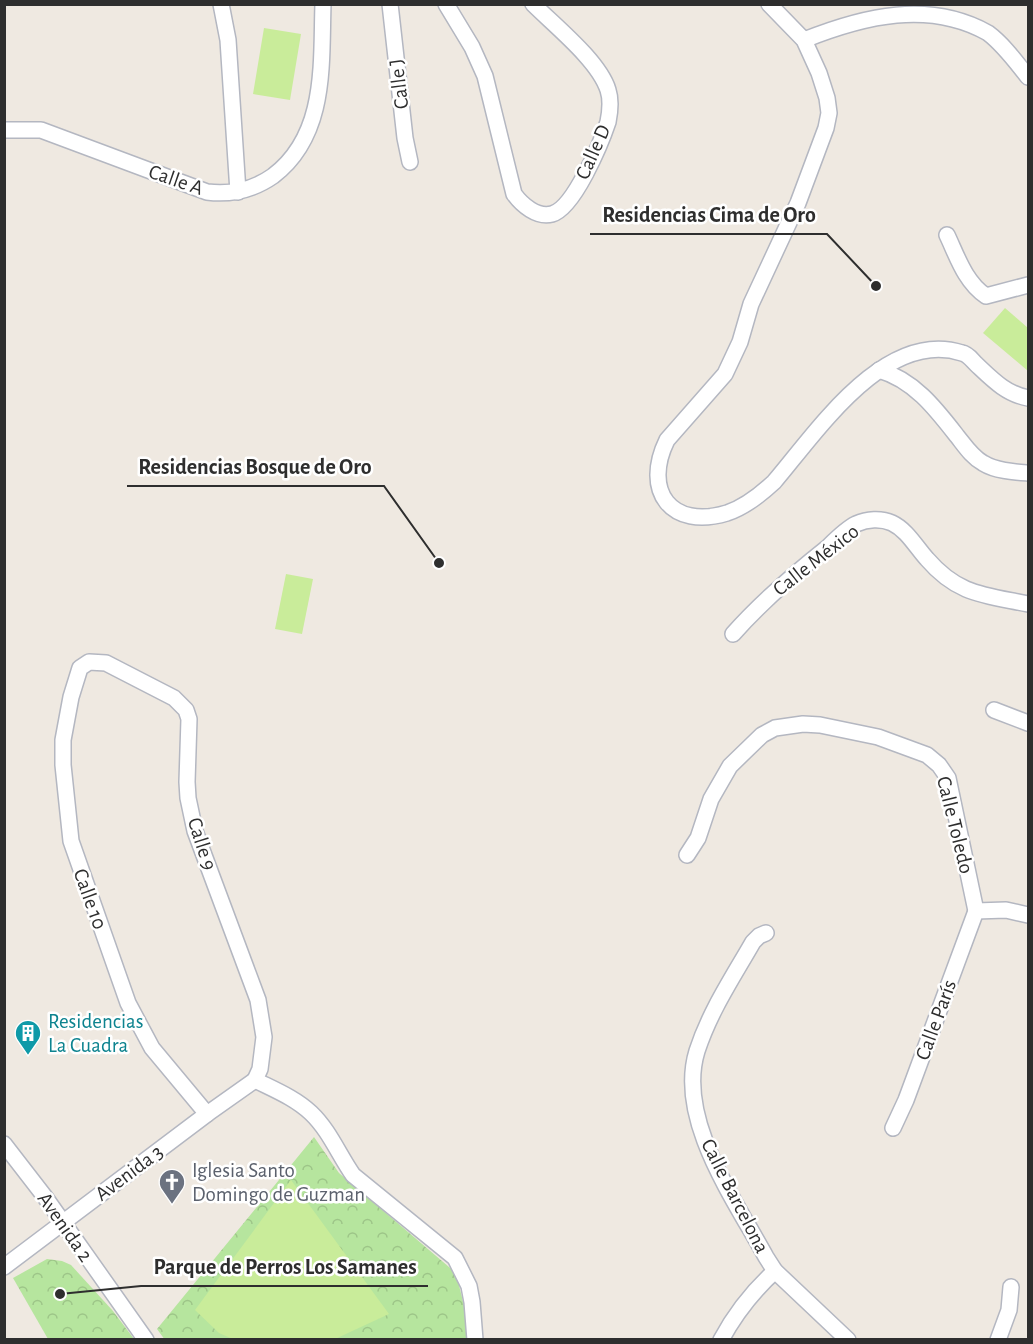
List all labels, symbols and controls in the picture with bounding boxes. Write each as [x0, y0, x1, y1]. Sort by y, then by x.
street label: Calle J [385, 58, 413, 110]
street label: Calle D [572, 121, 614, 183]
street label: Calle A [146, 161, 206, 199]
callout: Residencias Cima de Oro [590, 194, 827, 234]
text: Residencias Cima de Oro [602, 204, 816, 226]
callout: Residencias Bosque de Oro [127, 446, 384, 486]
text: Residencias Bosque de Oro [138, 456, 372, 478]
street label: Calle México [769, 520, 863, 600]
street label: Calle Toledo [933, 774, 977, 876]
street label: Calle 9 [184, 815, 220, 873]
street label: Calle 10 [69, 866, 111, 932]
street label: Calle París [912, 977, 960, 1063]
place label: Residencias La Cuadra [48, 1011, 143, 1056]
building icon: Residencias La Cuadra [13, 1018, 43, 1056]
street label: Calle Barcelona [697, 1135, 773, 1257]
street label: Avenida 3 [91, 1141, 167, 1205]
place label: Iglesia Santo Domingo de Guzman [192, 1160, 365, 1205]
church icon: Iglesia Santo Domingo de Guzman [157, 1167, 187, 1205]
street label: Avenida 2 [34, 1188, 96, 1266]
callout: Parque de Perros Los Samanes [141, 1246, 428, 1286]
text: Parque de Perros Los Samanes [153, 1256, 417, 1278]

